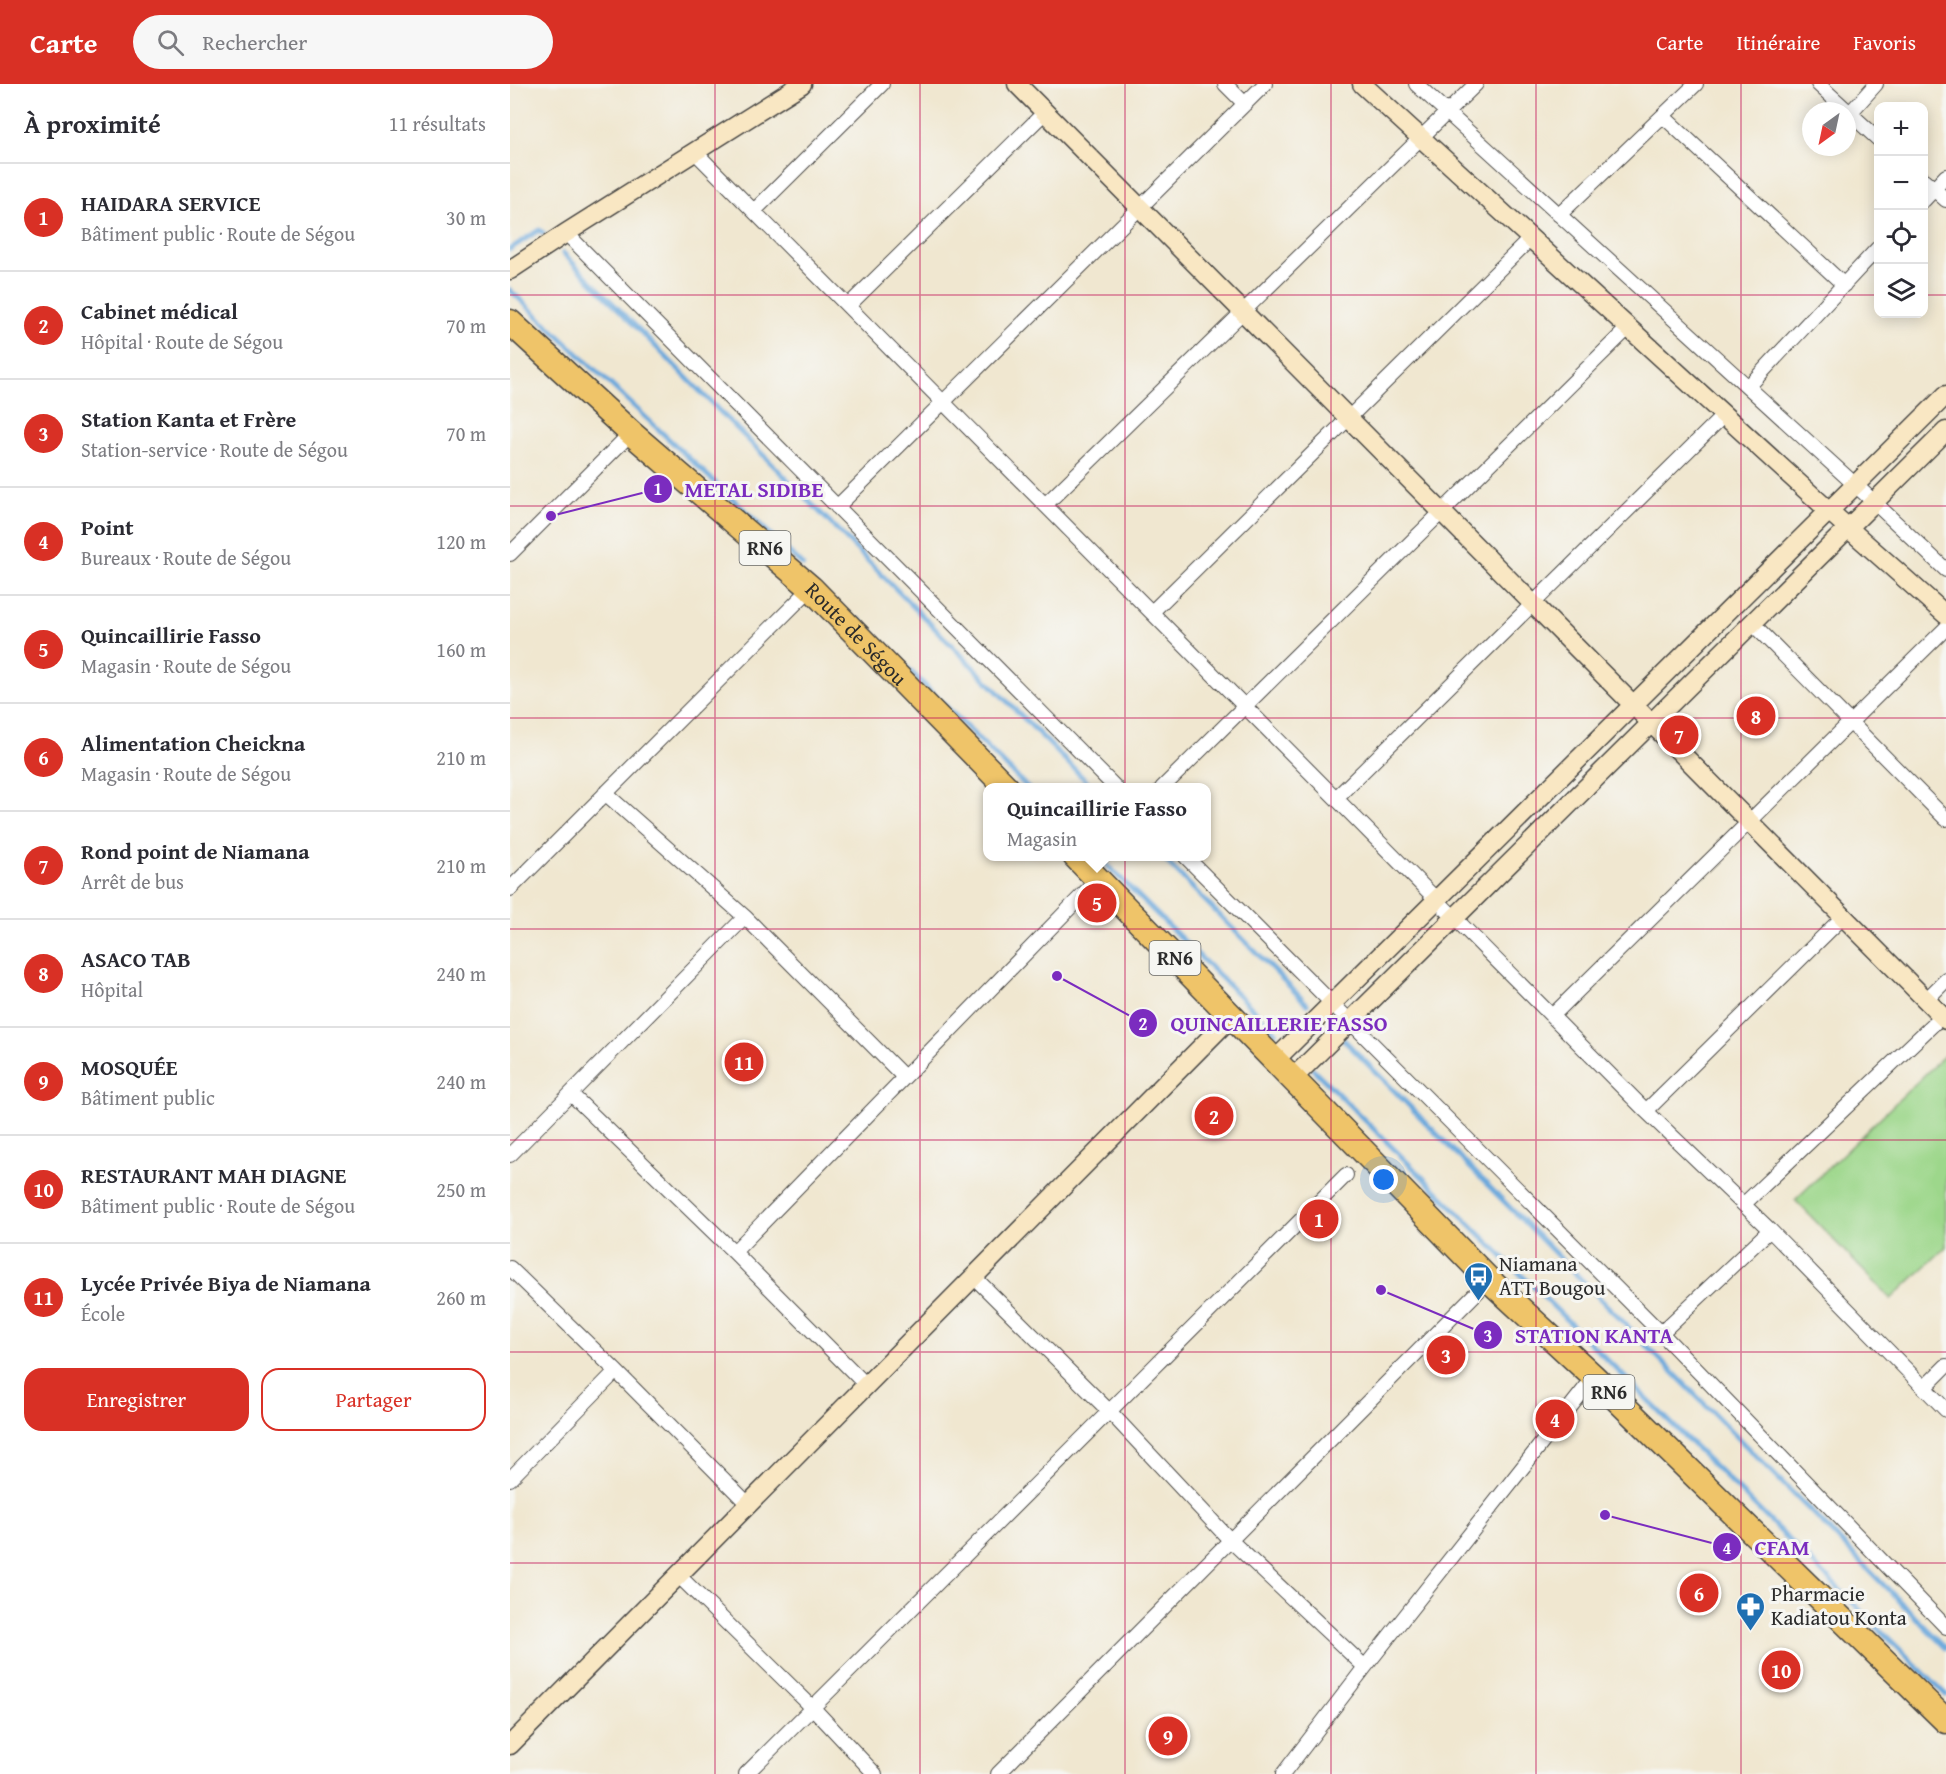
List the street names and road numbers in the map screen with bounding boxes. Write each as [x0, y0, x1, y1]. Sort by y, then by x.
road number: RN6 [740, 531, 790, 565]
street label: Route de Ségou [798, 575, 915, 693]
road number: RN6 [1150, 941, 1200, 975]
road number: RN6 [1584, 1375, 1634, 1409]

